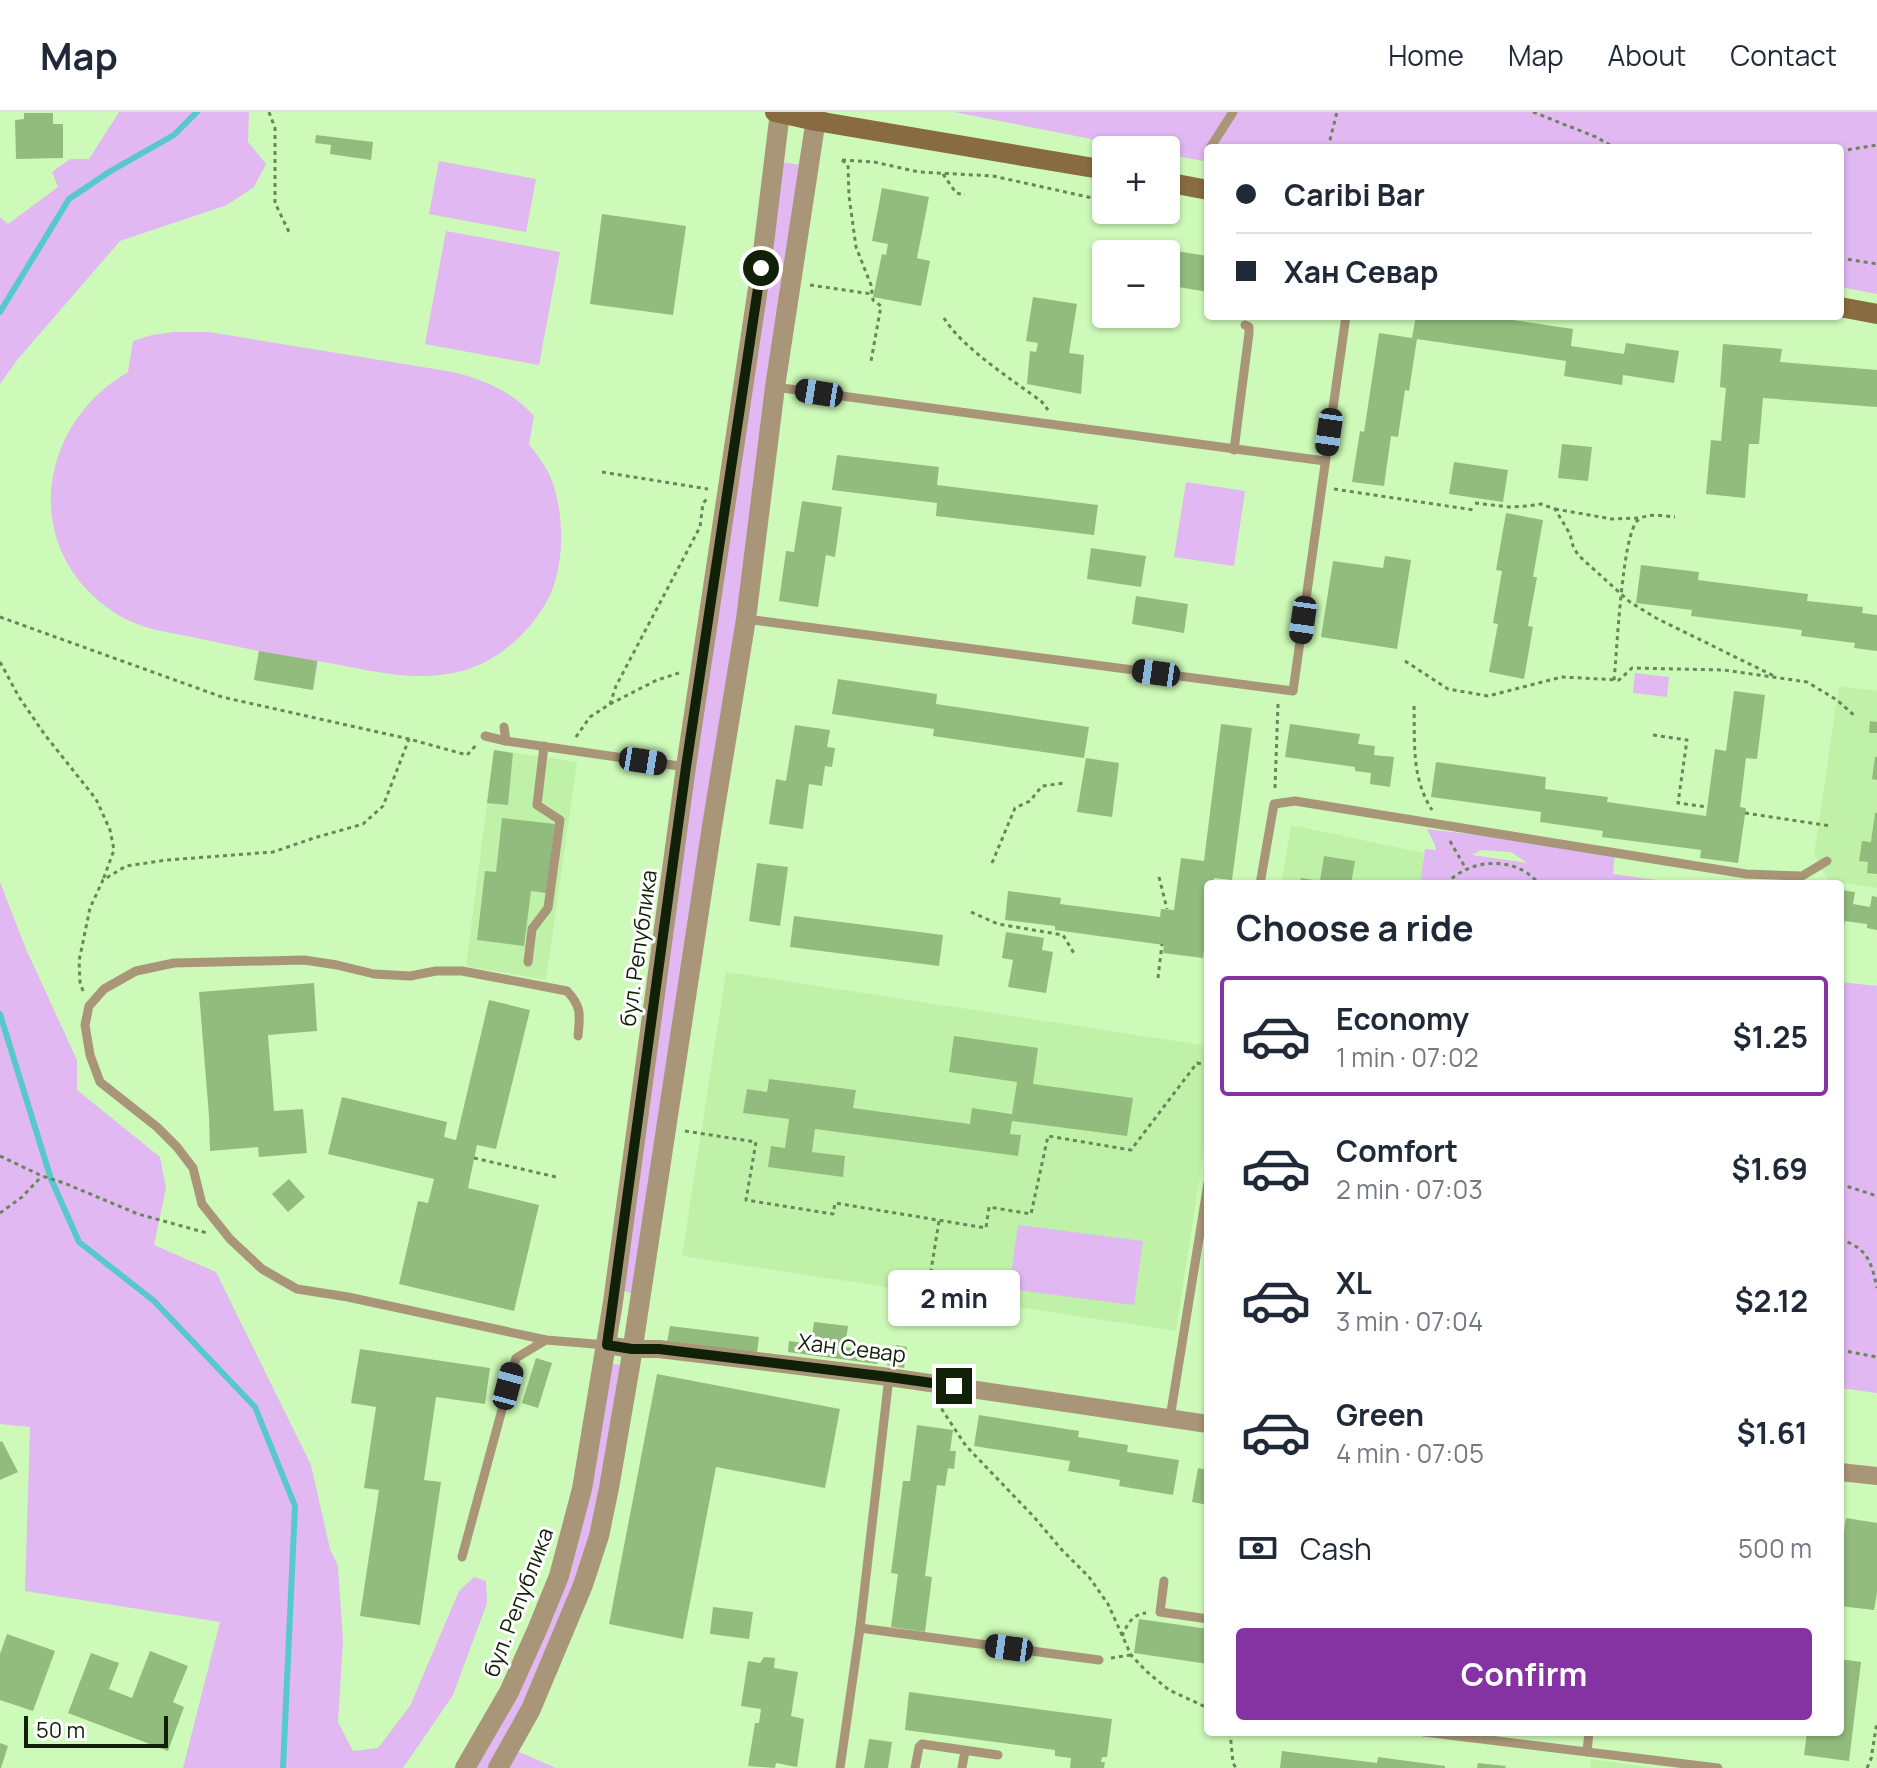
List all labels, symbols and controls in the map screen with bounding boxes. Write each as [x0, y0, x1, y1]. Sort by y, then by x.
text: Map [40, 29, 118, 81]
text: Home [1388, 36, 1464, 74]
text: Map [1508, 36, 1564, 74]
text: About [1608, 36, 1686, 74]
text: Contact [1730, 36, 1837, 74]
map controls [1092, 136, 1180, 328]
button: + [1092, 136, 1180, 224]
text: Caribi Bar [1284, 174, 1425, 215]
button: − [1092, 240, 1180, 328]
route start [743, 250, 779, 286]
text: Хан Севар [1284, 251, 1438, 292]
car [793, 377, 845, 409]
car [1314, 407, 1344, 457]
car [1288, 595, 1318, 645]
car [1131, 658, 1181, 688]
car [617, 745, 669, 777]
street label: бул. Република [612, 868, 664, 1028]
text: Choose a ride [1236, 903, 1474, 952]
text: Economy [1336, 998, 1469, 1039]
icon: car [1240, 1000, 1312, 1072]
text: $1.25 [1733, 1016, 1808, 1057]
text: 1 min · 07:02 [1336, 1039, 1479, 1075]
text: Comfort [1336, 1130, 1458, 1171]
icon: car [1240, 1132, 1312, 1204]
text: $1.69 [1732, 1148, 1808, 1189]
text: 2 min · 07:03 [1336, 1171, 1483, 1207]
text: XL [1336, 1262, 1372, 1303]
icon: car [1240, 1264, 1312, 1336]
callout: 2 min [888, 1270, 1020, 1326]
text: 2 min [920, 1280, 988, 1316]
text: $2.12 [1735, 1280, 1808, 1321]
text: 3 min · 07:04 [1336, 1303, 1483, 1339]
street label: Хан Севар [796, 1326, 908, 1370]
car [490, 1360, 526, 1412]
route end [936, 1368, 972, 1404]
text: Green [1336, 1394, 1424, 1435]
icon: car [1240, 1396, 1312, 1468]
text: $1.61 [1737, 1412, 1808, 1453]
text: 4 min · 07:05 [1336, 1435, 1484, 1471]
street label: бул. Република [476, 1523, 560, 1681]
icon: cash [1236, 1526, 1280, 1570]
text: Cash [1300, 1528, 1372, 1569]
text: 500 m [1738, 1530, 1812, 1566]
button: Confirm [1236, 1628, 1812, 1720]
car [984, 1633, 1034, 1663]
scale bar [24, 1712, 168, 1748]
text: 50 m [36, 1715, 85, 1745]

